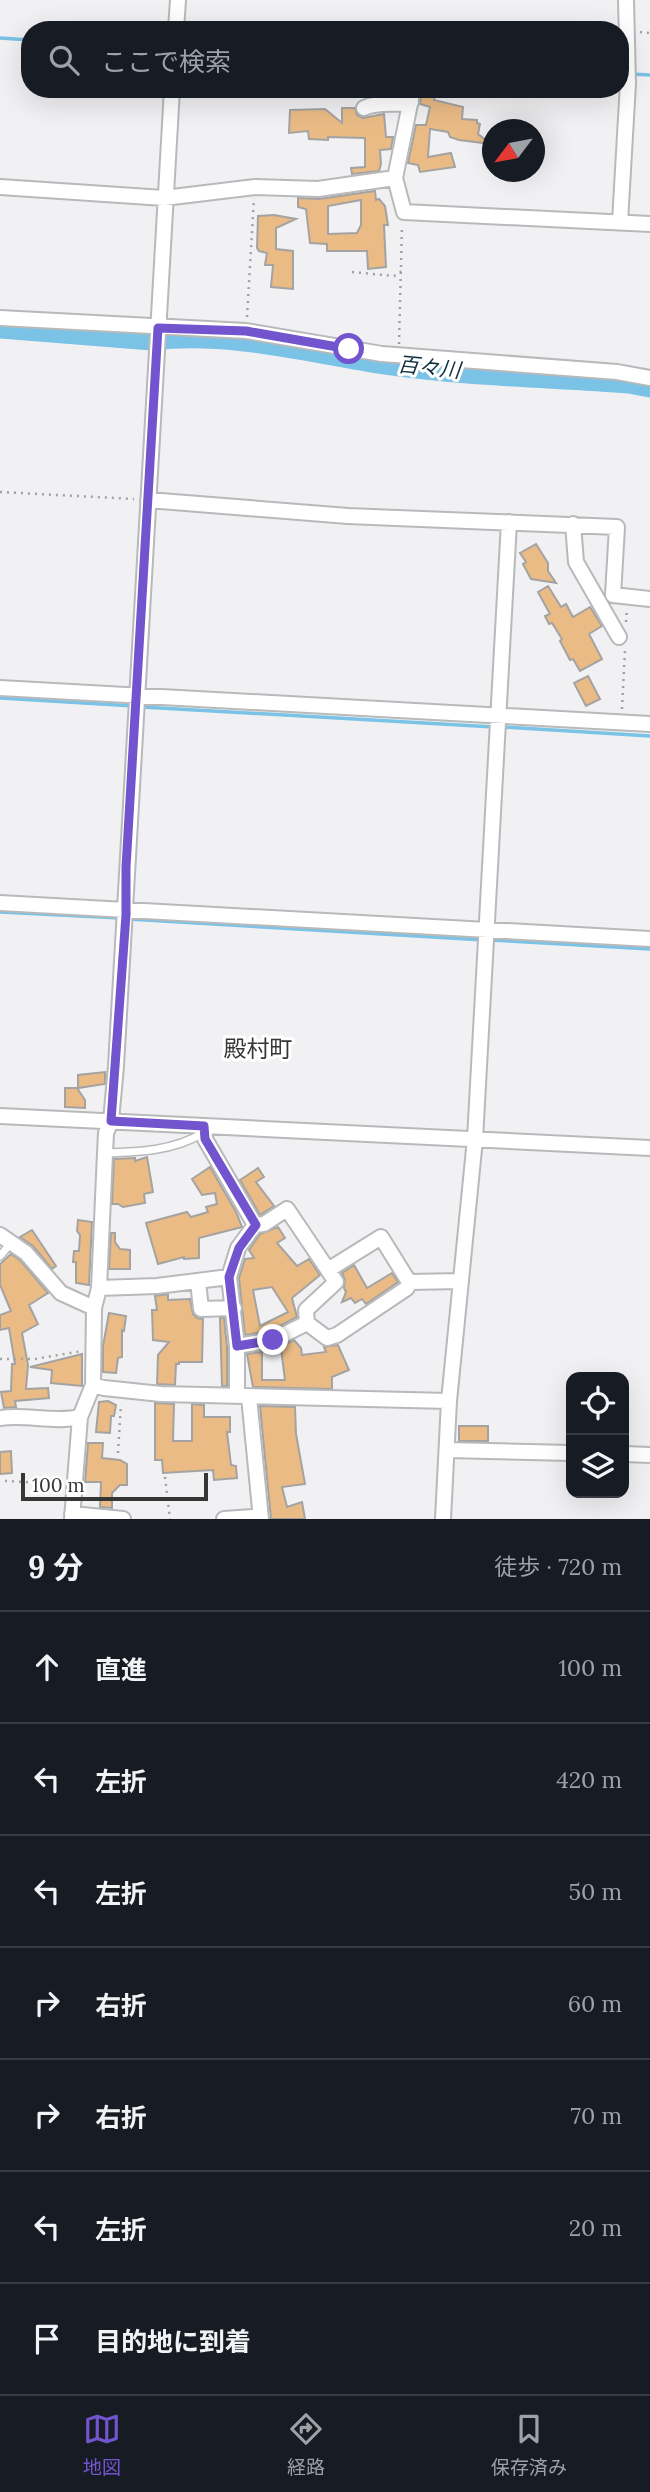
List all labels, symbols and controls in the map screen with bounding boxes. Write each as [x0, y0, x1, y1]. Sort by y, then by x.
search box [21, 21, 629, 98]
icon: search [45, 41, 83, 79]
text: ここで検索 [101, 45, 231, 78]
north arrow [482, 119, 545, 182]
route start [333, 333, 364, 364]
water label: 百々川 [396, 350, 464, 384]
district label: 殿村町 [224, 1034, 293, 1063]
route end [257, 1324, 288, 1355]
map controls [566, 1372, 629, 1498]
button: locate [566, 1372, 629, 1435]
button: layers [566, 1435, 629, 1498]
scale bar [21, 1470, 208, 1502]
text: 100 m [32, 1473, 85, 1497]
text: 9 分 [28, 1548, 83, 1586]
text: 徒歩 · 720 m [494, 1552, 622, 1581]
icon: ahead [28, 1648, 66, 1686]
text: 直進 [95, 1653, 147, 1686]
text: 100 m [558, 1653, 622, 1682]
icon: left [28, 1760, 66, 1798]
text: 左折 [95, 1765, 147, 1798]
text: 420 m [556, 1765, 622, 1794]
icon: left [28, 1872, 66, 1910]
text: 左折 [95, 1877, 147, 1910]
text: 50 m [569, 1877, 622, 1906]
icon: right [28, 1984, 66, 2022]
text: 右折 [95, 1989, 147, 2022]
text: 60 m [568, 1989, 622, 2018]
icon: right [28, 2096, 66, 2134]
text: 右折 [95, 2101, 147, 2134]
text: 70 m [571, 2101, 622, 2130]
icon: left [28, 2208, 66, 2246]
text: 左折 [95, 2213, 147, 2246]
text: 20 m [569, 2213, 622, 2242]
icon: arrive [28, 2320, 66, 2358]
text: 目的地に到着 [95, 2325, 251, 2358]
tab: 地図 [83, 2410, 121, 2479]
tab: 経路 [287, 2410, 325, 2479]
tab: 保存済み [491, 2410, 567, 2479]

